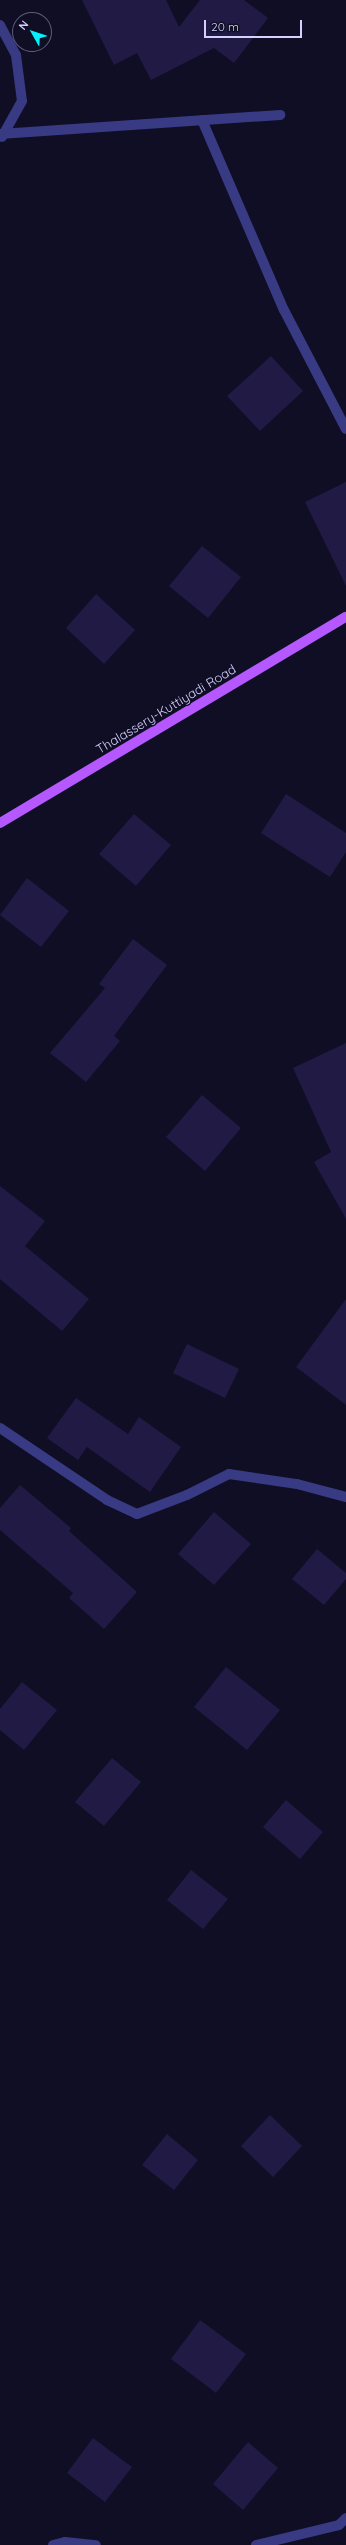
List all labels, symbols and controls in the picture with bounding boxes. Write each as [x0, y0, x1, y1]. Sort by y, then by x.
north arrow [12, 12, 52, 52]
scale bar [206, 12, 304, 38]
text: N [15, 18, 31, 33]
text: 20 m [211, 19, 239, 34]
street label: Thalassery-Kuttiyadi Road [93, 661, 239, 757]

